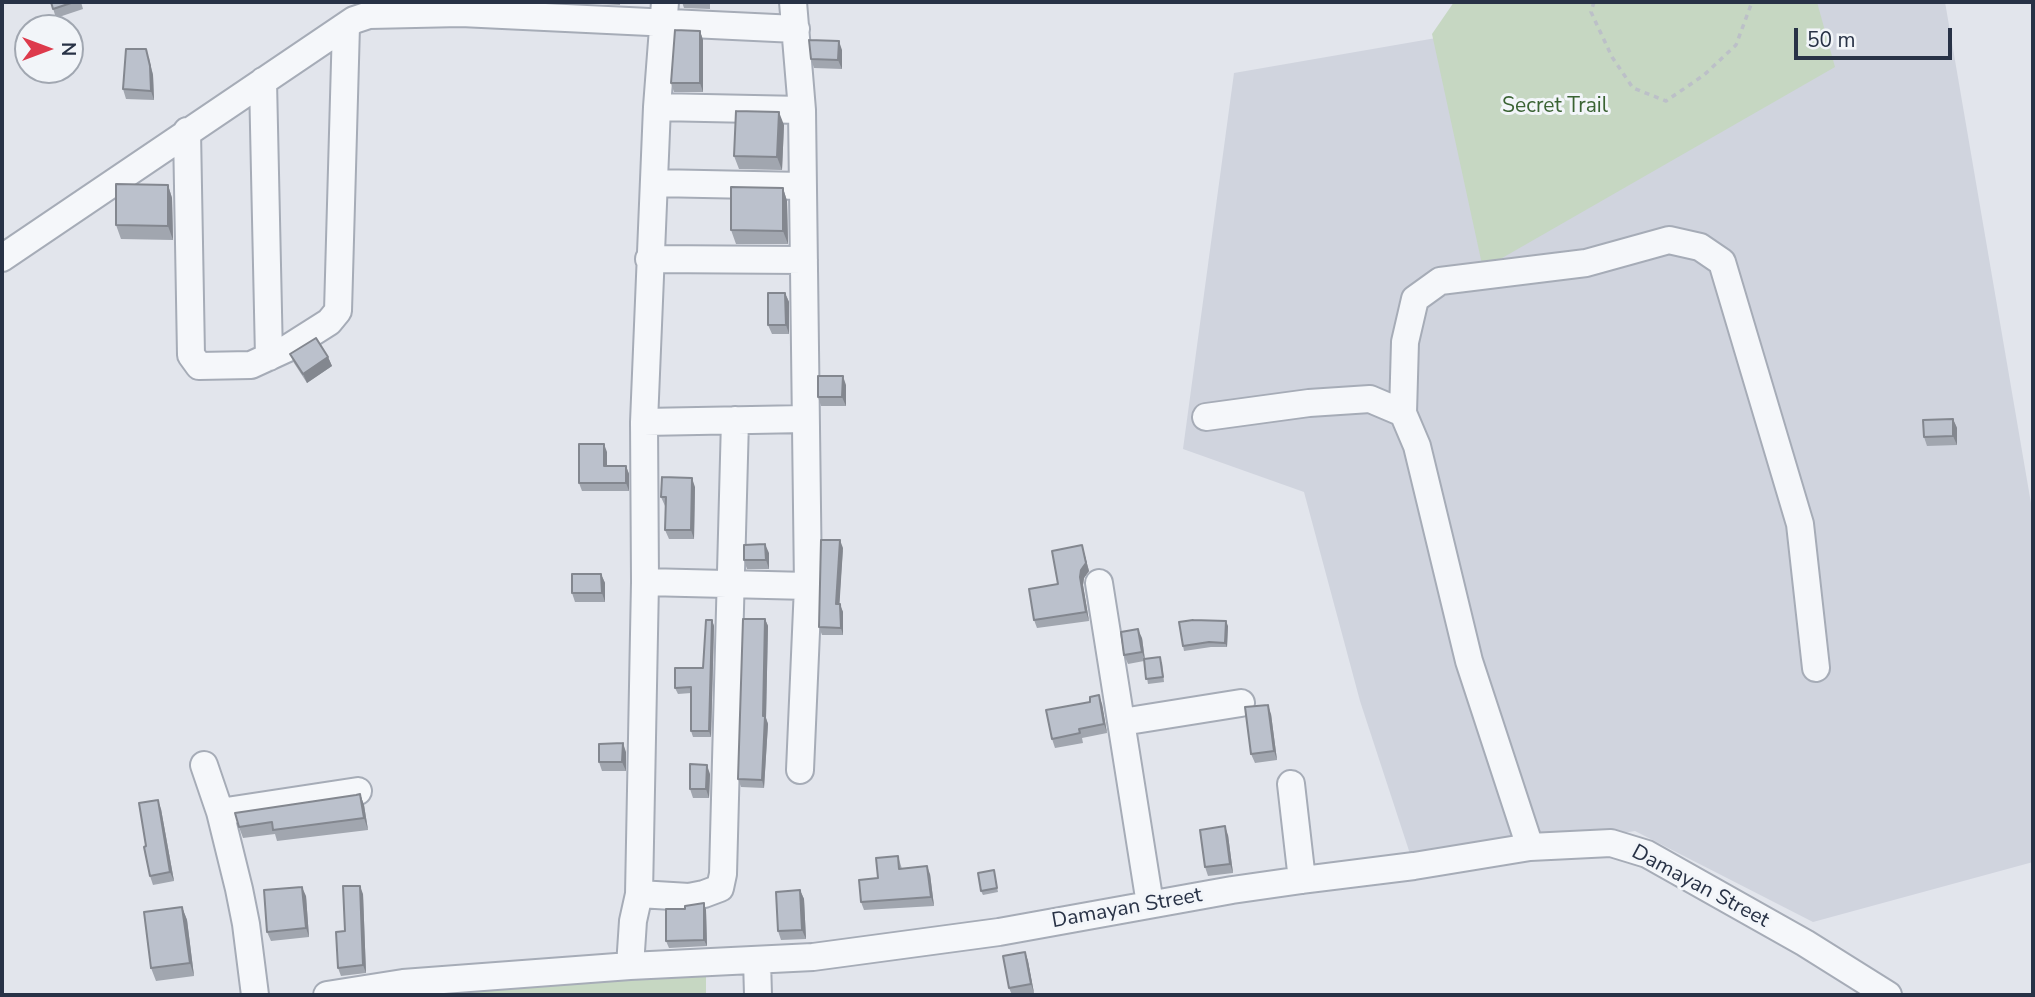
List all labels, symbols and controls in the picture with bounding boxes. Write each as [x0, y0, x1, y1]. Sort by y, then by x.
north arrow [14, 14, 84, 84]
scale bar [1797, 14, 1954, 58]
text: 50 m [1807, 26, 1856, 54]
text: N [55, 42, 81, 56]
park label: Secret Trail [1502, 94, 1608, 120]
street label: Damayan Street [1627, 840, 1773, 934]
street label: Damayan Street [1050, 883, 1204, 935]

